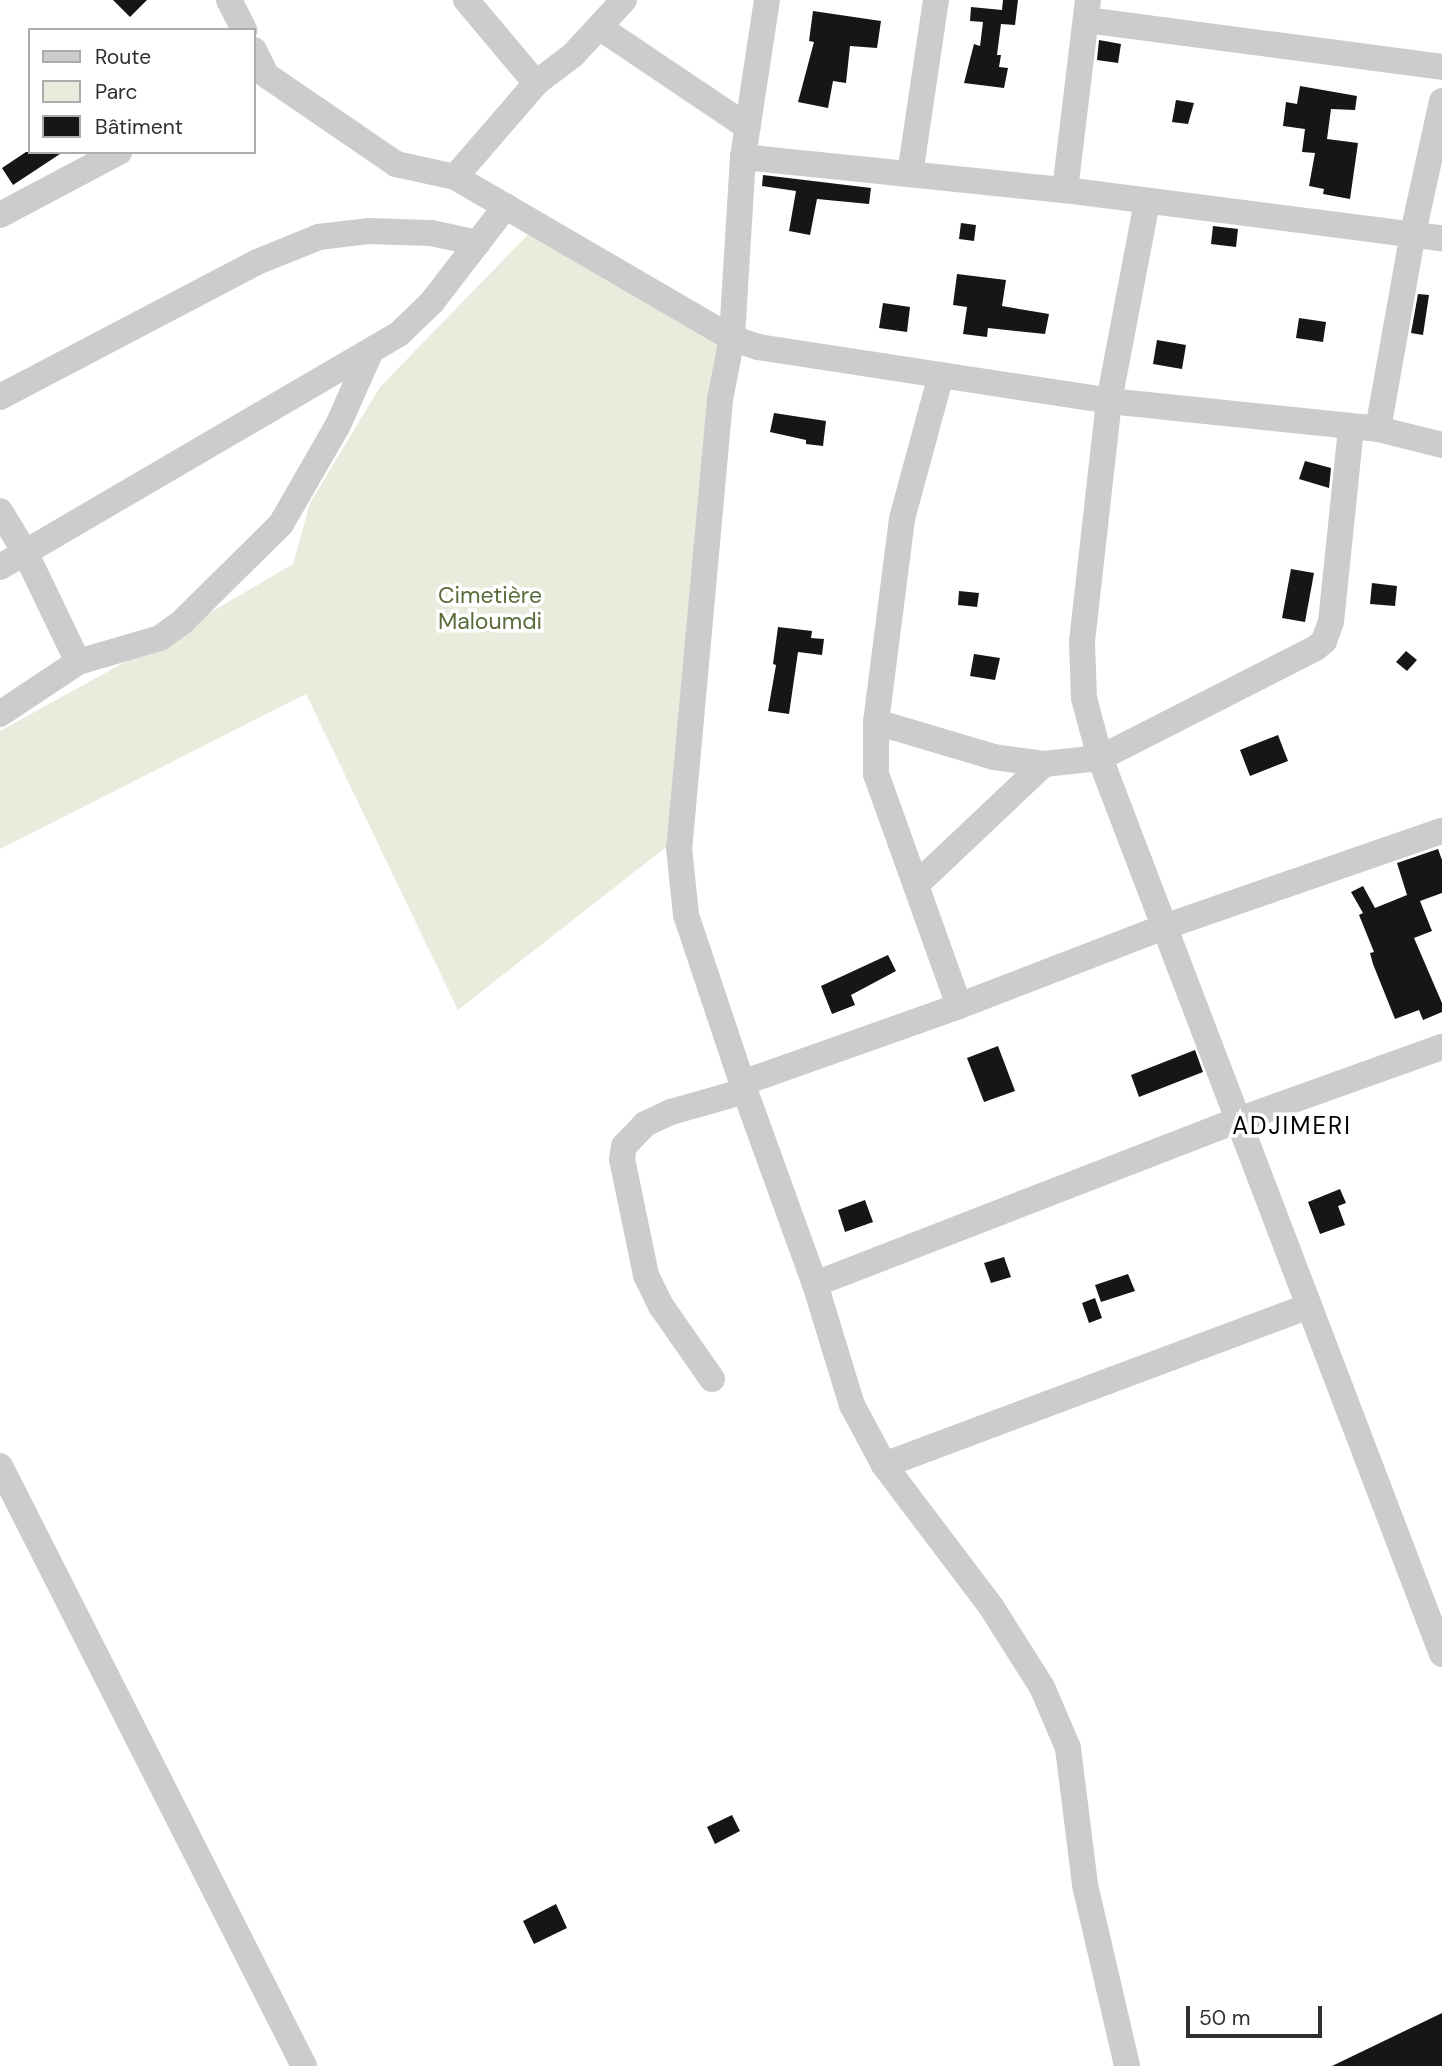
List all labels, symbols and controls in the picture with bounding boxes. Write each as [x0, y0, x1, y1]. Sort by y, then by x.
legend [28, 28, 256, 154]
text: Route [95, 43, 151, 71]
text: Parc [95, 78, 138, 106]
text: Bâtiment [95, 113, 183, 141]
park label: Cimetière Maloumdi [438, 581, 542, 635]
district label: ADJIMERI [1233, 1112, 1351, 1140]
scale bar [1190, 1993, 1326, 2037]
text: 50 m [1199, 2004, 1250, 2032]

